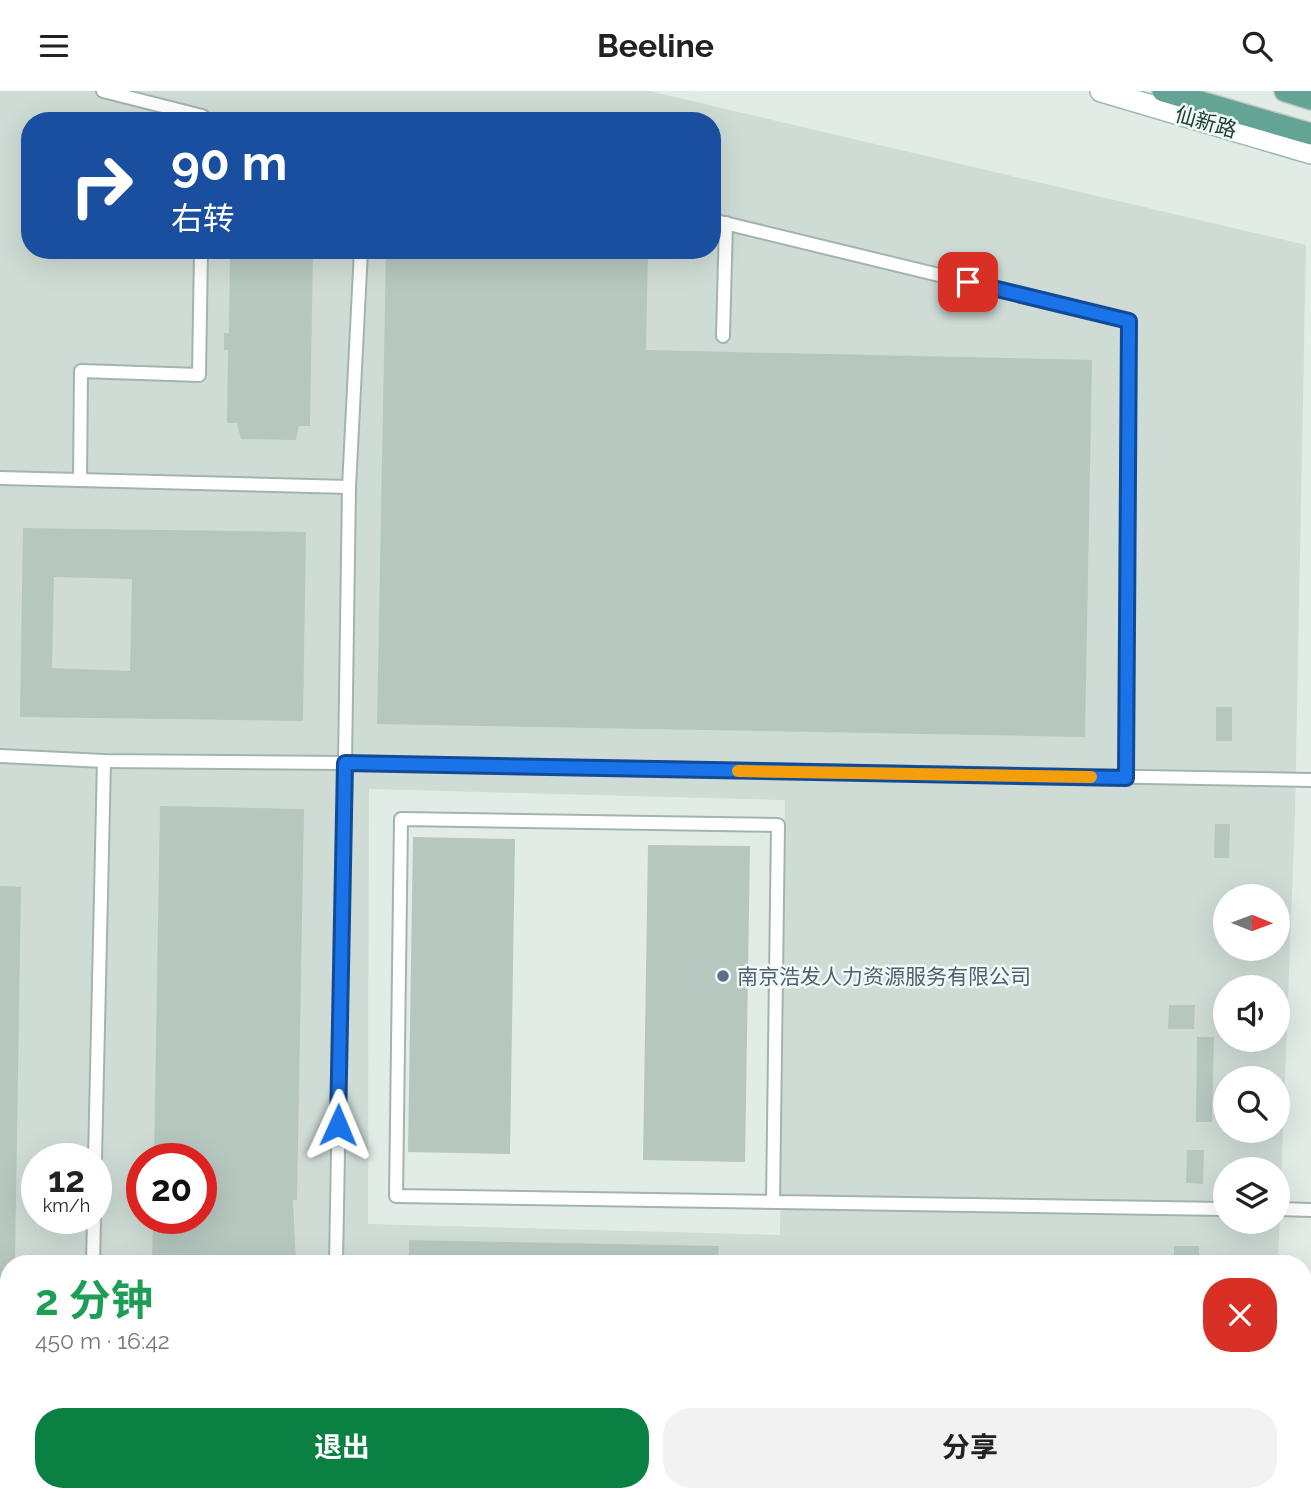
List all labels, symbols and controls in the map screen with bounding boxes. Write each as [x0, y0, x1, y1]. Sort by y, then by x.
icon: menu [35, 27, 73, 65]
text: Beeline [597, 27, 714, 64]
icon: search [1238, 27, 1276, 65]
street label: 仙新路 [1172, 101, 1240, 143]
text: 90 m [171, 134, 287, 191]
icon: right [56, 140, 147, 231]
text: 右转 [171, 200, 235, 237]
pin [938, 252, 998, 312]
icon: arrive [949, 263, 987, 301]
north arrow [1213, 884, 1290, 961]
map controls [1213, 884, 1290, 1234]
place label: 南京浩发人力资源服务有限公司 [737, 964, 1031, 989]
marker: 南京浩发人力资源服务有限公司 [715, 968, 731, 984]
button: sound [1213, 975, 1290, 1052]
button: search [1213, 1066, 1290, 1143]
position arrow [301, 1088, 375, 1162]
speed limit sign: 20 [126, 1143, 217, 1234]
button: layers [1213, 1157, 1290, 1234]
text: 12 [48, 1159, 85, 1200]
text: km/h [43, 1195, 90, 1216]
text: 2 分钟 [35, 1276, 153, 1325]
button: close [1203, 1278, 1277, 1352]
text: 450 m · 16:42 [35, 1327, 170, 1354]
button: 退出 [35, 1408, 649, 1488]
button: 分享 [663, 1408, 1277, 1488]

